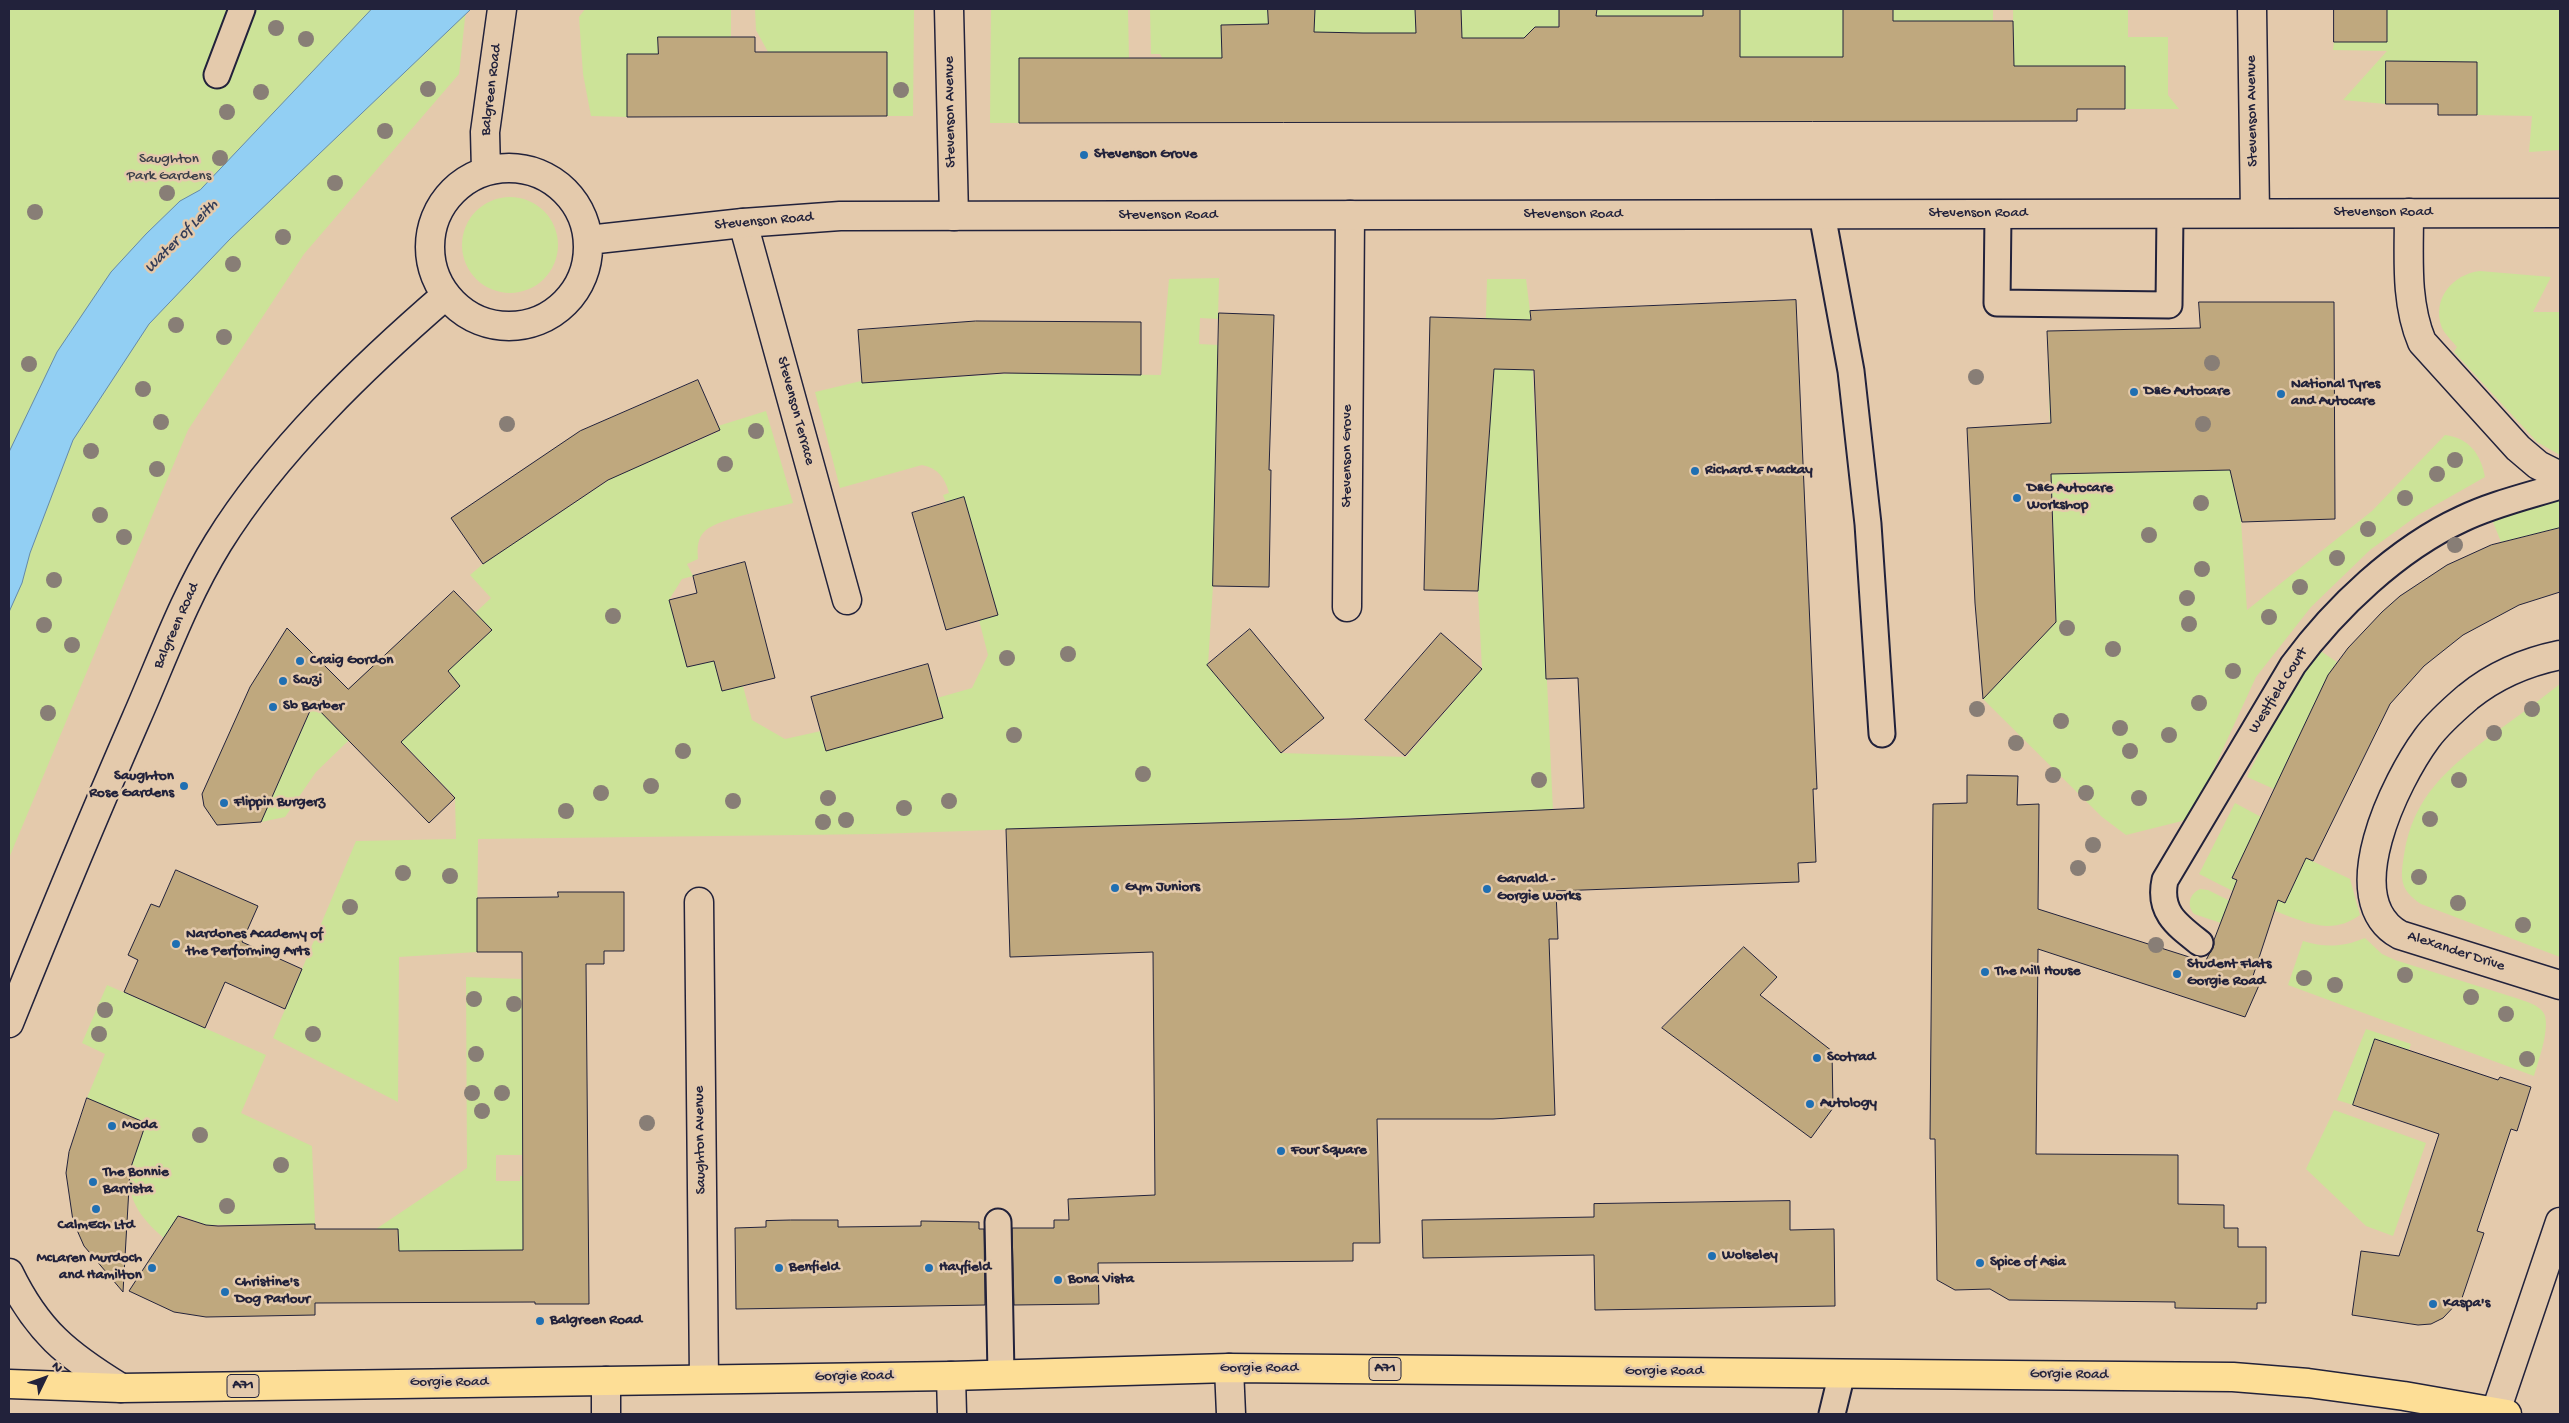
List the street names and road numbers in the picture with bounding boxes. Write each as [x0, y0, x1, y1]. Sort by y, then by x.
street label: Balgreen Road [477, 43, 507, 137]
street label: Stevenson Avenue [2243, 55, 2263, 167]
street label: Stevenson Avenue [941, 56, 961, 168]
street label: Stevenson Road [2333, 204, 2433, 222]
street label: Stevenson Road [1928, 205, 2028, 223]
street label: Stevenson Road [1523, 206, 1623, 224]
street label: Stevenson Road [1118, 207, 1218, 225]
street label: Stevenson Road [714, 209, 814, 235]
street label: Stevenson Terrace [772, 355, 818, 467]
street label: Stevenson Grove [1339, 404, 1357, 508]
street label: Balgreen Road [150, 580, 204, 672]
street label: Westfield Court [2245, 645, 2313, 737]
street label: Alexander Drive [2405, 928, 2507, 976]
street label: Saughton Avenue [691, 1086, 711, 1194]
road number: A71 [1369, 1358, 1401, 1380]
street label: Gorgie Road [1220, 1360, 1298, 1378]
street label: Gorgie Road [1625, 1363, 1703, 1381]
street label: Gorgie Road [2030, 1365, 2108, 1385]
street label: Gorgie Road [815, 1367, 893, 1387]
road number: A71 [227, 1374, 259, 1398]
street label: Gorgie Road [410, 1374, 488, 1392]

